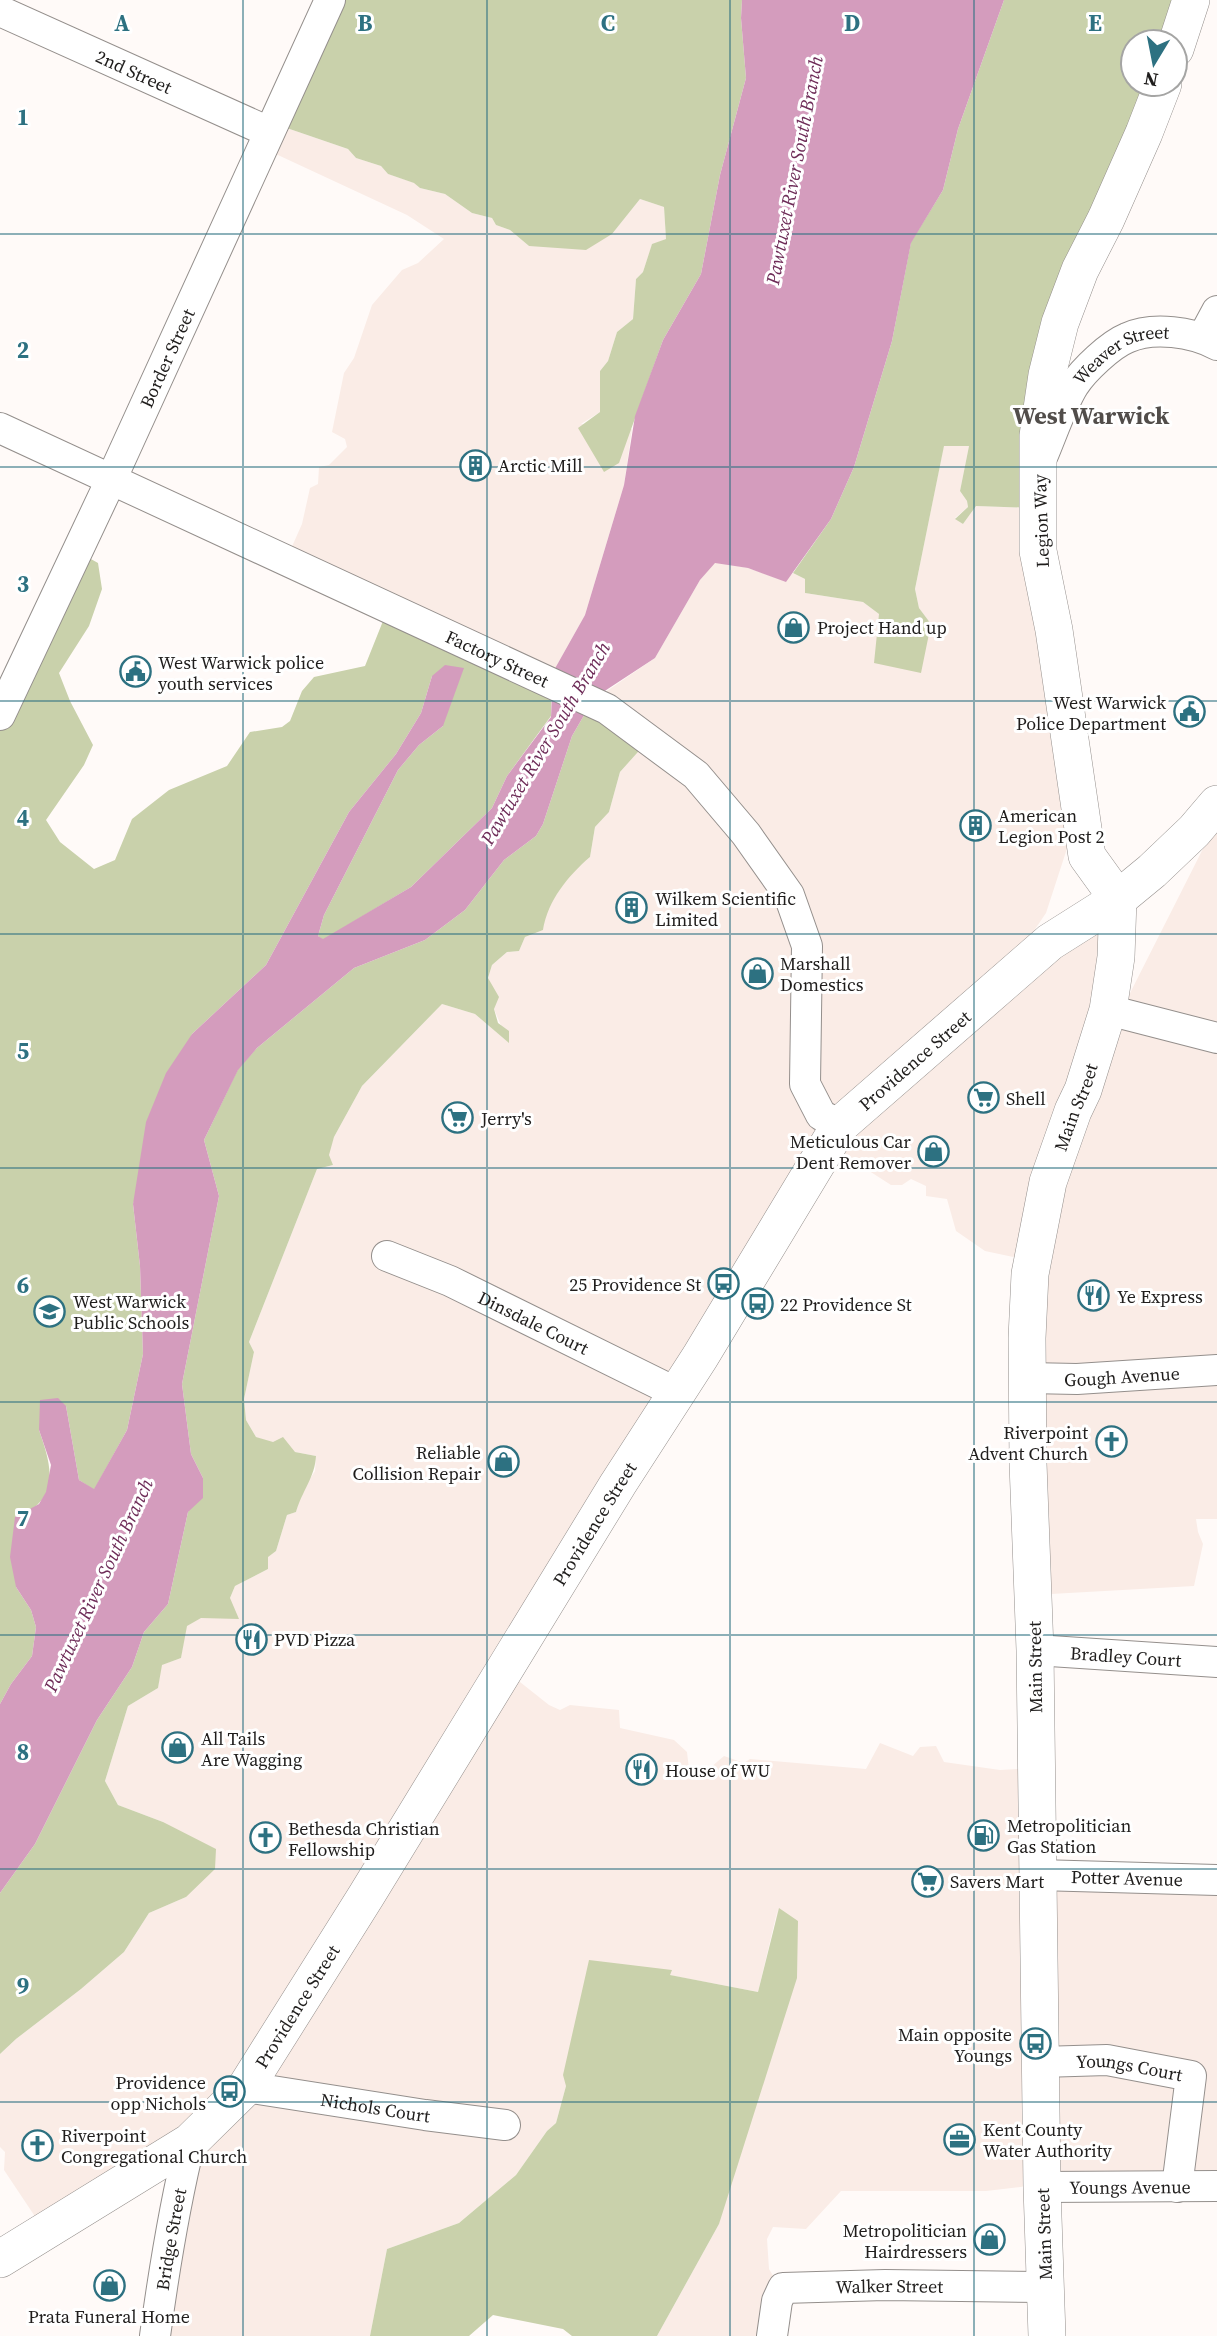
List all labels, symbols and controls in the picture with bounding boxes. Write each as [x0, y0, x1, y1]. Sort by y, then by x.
text: A [114, 7, 130, 39]
text: B [358, 7, 373, 39]
text: C [601, 7, 615, 39]
text: D [844, 7, 860, 39]
text: E [1088, 7, 1102, 39]
north arrow [1119, 28, 1189, 98]
street label: 2nd Street [92, 43, 176, 99]
water label: Pawtuxet River South Branch [759, 53, 829, 288]
text: N [1142, 66, 1160, 94]
text: 1 [17, 101, 29, 133]
street label: Border Street [133, 304, 200, 412]
street label: Weaver Street [1067, 319, 1170, 390]
text: 2 [17, 334, 29, 366]
district label: West Warwick [1013, 399, 1170, 432]
building icon: Arctic Mill [458, 448, 492, 482]
place label: Arctic Mill [498, 453, 583, 478]
street label: Legion Way [1027, 473, 1055, 568]
text: 3 [17, 568, 29, 600]
shop icon: Project Hand up [777, 610, 811, 644]
place label: Project Hand up [817, 615, 947, 640]
street label: Factory Street [442, 624, 553, 693]
water label: Pawtuxet River South Branch [473, 636, 616, 850]
place label: West Warwick police youth services [158, 650, 324, 696]
public building icon: West Warwick police youth services [118, 655, 152, 689]
place label: West Warwick Police Department [1016, 690, 1166, 736]
public building icon: West Warwick Police Department [1172, 695, 1206, 729]
text: 4 [17, 802, 29, 834]
place label: American Legion Post 2 [998, 803, 1105, 849]
building icon: American Legion Post 2 [958, 808, 992, 842]
place label: Wilkem Scientific Limited [655, 886, 796, 932]
building icon: Wilkem Scientific Limited [615, 891, 649, 925]
place label: Marshall Domestics [780, 951, 864, 997]
shop icon: Marshall Domestics [740, 956, 774, 990]
street label: Providence Street [853, 1004, 976, 1116]
text: 5 [17, 1035, 29, 1067]
street label: Main Street [1047, 1060, 1103, 1154]
supermarket icon: Shell [966, 1081, 1000, 1115]
place label: Shell [1006, 1086, 1046, 1111]
supermarket icon: Jerry's [441, 1101, 475, 1135]
place label: Jerry's [480, 1106, 532, 1131]
place label: Meticulous Car Dent Remover [790, 1129, 911, 1175]
shop icon: Meticulous Car Dent Remover [917, 1134, 951, 1168]
bus stop icon: 25 Providence St [707, 1267, 741, 1301]
text: 6 [17, 1269, 29, 1301]
place label: 25 Providence St [569, 1272, 701, 1297]
restaurant icon: Ye Express [1077, 1279, 1111, 1313]
street label: Dinsdale Court [474, 1284, 593, 1360]
place label: Ye Express [1117, 1284, 1203, 1309]
bus stop icon: 22 Providence St [740, 1287, 774, 1321]
place label: West Warwick Public Schools [73, 1289, 190, 1335]
place label: 22 Providence St [780, 1292, 912, 1317]
school or university icon: West Warwick Public Schools [33, 1294, 67, 1328]
street label: Gough Avenue [1064, 1360, 1180, 1392]
place label: Riverpoint Advent Church [968, 1420, 1088, 1466]
church icon: Riverpoint Advent Church [1094, 1425, 1128, 1459]
place label: Reliable Collision Repair [353, 1440, 481, 1486]
shop icon: Reliable Collision Repair [487, 1445, 521, 1479]
street label: Providence Street [546, 1457, 642, 1590]
water label: Pawtuxet River South Branch [37, 1474, 159, 1697]
text: 7 [17, 1502, 29, 1534]
street label: Main Street [1022, 1621, 1048, 1713]
restaurant icon: PVD Pizza [234, 1622, 268, 1656]
place label: PVD Pizza [274, 1627, 356, 1652]
street label: Bradley Court [1069, 1640, 1182, 1672]
place label: All Tails Are Wagging [201, 1726, 302, 1772]
shop icon: All Tails Are Wagging [161, 1731, 195, 1765]
text: 8 [17, 1736, 29, 1768]
restaurant icon: House of WU [625, 1753, 659, 1787]
place label: House of WU [665, 1758, 770, 1783]
place label: Metropolitician Gas Station [1007, 1813, 1131, 1859]
place label: Bethesda Christian Fellowship [288, 1816, 440, 1862]
fuel station icon: Metropolitician Gas Station [967, 1818, 1001, 1852]
church icon: Bethesda Christian Fellowship [248, 1821, 282, 1855]
street label: Potter Avenue [1071, 1863, 1183, 1892]
supermarket icon: Savers Mart [910, 1864, 944, 1898]
place label: Savers Mart [950, 1869, 1044, 1894]
street label: Providence Street [249, 1940, 345, 2073]
text: 9 [17, 1970, 29, 2002]
place label: Main opposite Youngs [898, 2022, 1012, 2068]
bus stop icon: Main opposite Youngs [1018, 2027, 1052, 2061]
street label: Youngs Court [1076, 2048, 1185, 2087]
place label: Providence opp Nichols [110, 2070, 206, 2116]
bus stop icon: Providence opp Nichols [212, 2075, 246, 2109]
street label: Nichols Court [319, 2086, 432, 2128]
place label: Kent County Water Authority [983, 2117, 1113, 2163]
office icon: Kent County Water Authority [943, 2122, 977, 2156]
place label: Riverpoint Congregational Church [61, 2123, 248, 2169]
church icon: Riverpoint Congregational Church [21, 2128, 55, 2162]
street label: Youngs Avenue [1069, 2174, 1191, 2199]
street label: Bridge Street [149, 2186, 192, 2292]
street label: Main Street [1030, 2187, 1058, 2280]
place label: Metropolitician Hairdressers [843, 2218, 967, 2264]
shop icon: Metropolitician Hairdressers [973, 2223, 1007, 2257]
shop icon: Prata Funeral Home [92, 2268, 126, 2302]
street label: Walker Street [835, 2272, 943, 2299]
place label: Prata Funeral Home [28, 2304, 190, 2329]

